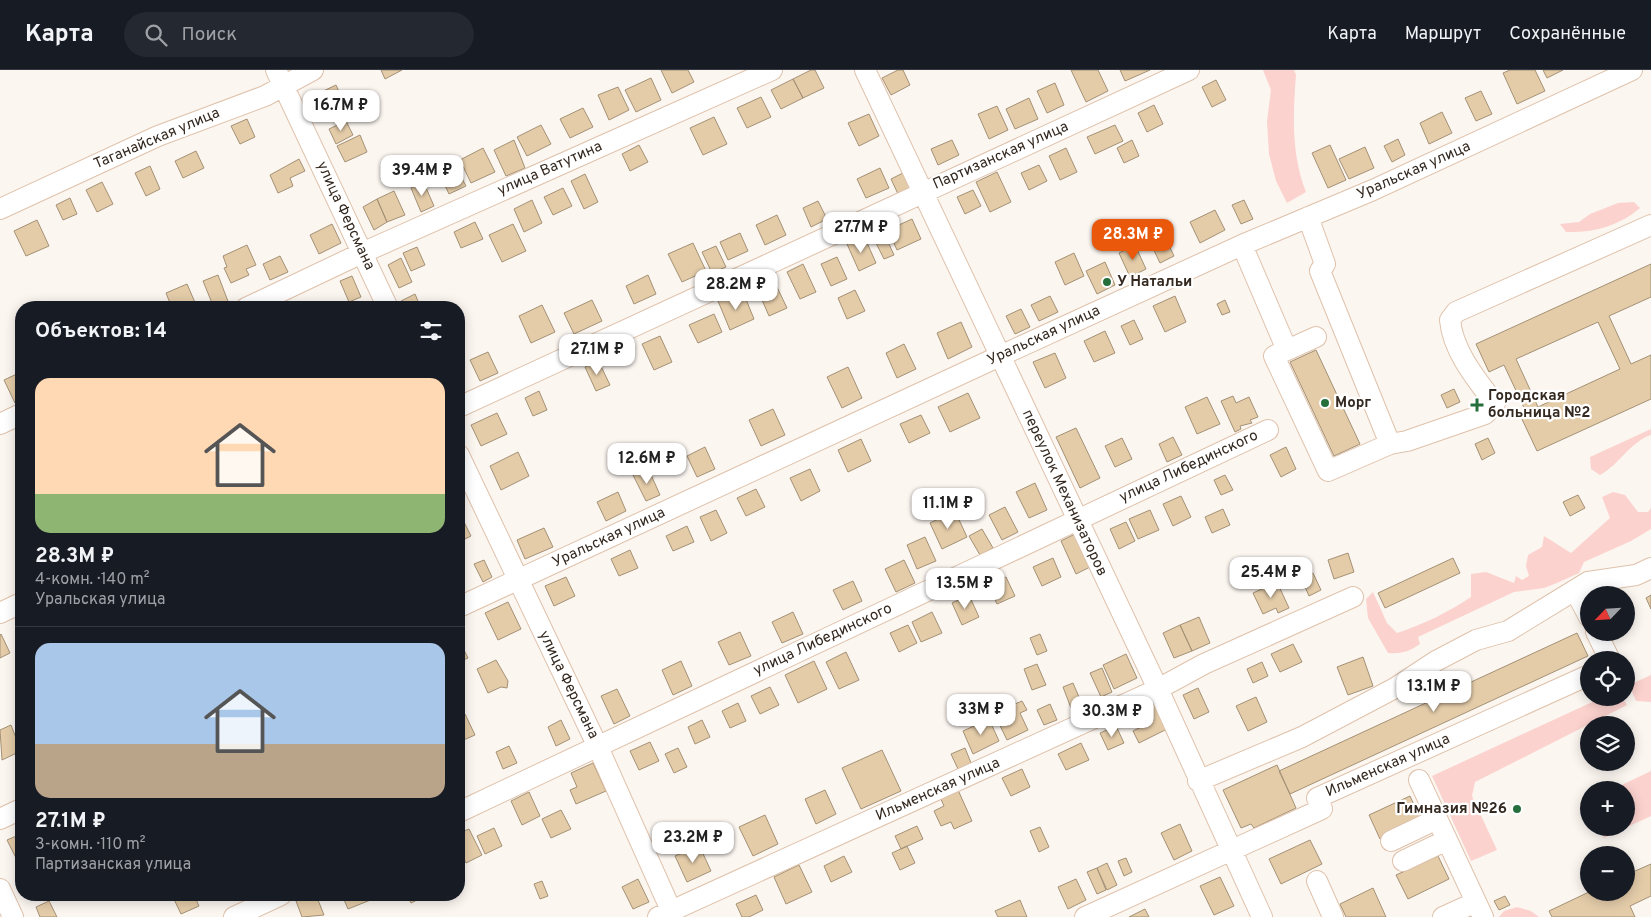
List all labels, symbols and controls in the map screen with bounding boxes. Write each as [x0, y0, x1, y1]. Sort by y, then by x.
search box [124, 12, 474, 57]
text: Карта [25, 20, 94, 50]
icon: search [142, 21, 170, 49]
text: Поиск [182, 23, 237, 47]
text: Карта [1327, 23, 1377, 46]
text: Маршрут [1405, 23, 1481, 46]
text: Сохранённые [1509, 23, 1626, 46]
pin: 16.7M ₽ [295, 90, 387, 132]
text: 16.7M ₽ [314, 96, 368, 116]
street label: Таганайская улица [91, 104, 223, 174]
street label: Партизанская улица [930, 118, 1072, 194]
street label: улица Ватутина [495, 137, 605, 201]
street label: Уральская улица [1354, 137, 1474, 205]
pin: 39.4M ₽ [376, 154, 468, 197]
street label: улица Ферсмана [311, 159, 379, 273]
text: 39.4M ₽ [391, 161, 453, 181]
pin: 27.7M ₽ [815, 212, 907, 254]
text: 27.7M ₽ [834, 218, 888, 238]
pin: 28.3M ₽ [1087, 218, 1179, 261]
text: 28.3M ₽ [1103, 225, 1163, 245]
pin: 28.2M ₽ [690, 268, 782, 311]
place label: У Натальи [1117, 273, 1192, 292]
text: 28.2M ₽ [706, 275, 766, 295]
marker: У Натальи [1101, 276, 1113, 288]
street label: Уральская улица [985, 302, 1103, 370]
icon: filters [417, 317, 445, 345]
text: Объектов: 14 [35, 318, 167, 345]
pin: 27.1M ₽ [551, 334, 643, 376]
text: 27.1M ₽ [570, 340, 624, 360]
place label: Городская больница №2 [1488, 387, 1590, 423]
place label: Морг [1335, 394, 1371, 413]
marker: Морг [1319, 397, 1331, 409]
marker: Городская больница №2 [1470, 398, 1484, 412]
street label: переулок Механизаторов [1017, 407, 1111, 579]
icon: home [195, 410, 285, 500]
street label: улица Либединского [1117, 426, 1261, 508]
pin: 12.6M ₽ [601, 442, 693, 485]
text: 12.6M ₽ [618, 449, 676, 469]
pin: 11.1M ₽ [902, 488, 994, 530]
text: 11.1M ₽ [923, 494, 973, 514]
street label: Уральская улица [550, 504, 668, 572]
text: 28.3M ₽ [35, 543, 114, 570]
pin: 25.4M ₽ [1225, 556, 1317, 599]
text: 25.4M ₽ [1240, 563, 1302, 583]
pin: 13.5M ₽ [919, 568, 1011, 610]
text: 4-комн. · 140 m² [35, 570, 150, 590]
text: 13.5M ₽ [937, 574, 993, 594]
north arrow [1580, 586, 1635, 641]
map controls [1580, 586, 1635, 901]
text: Уральская улица [35, 590, 165, 610]
street label: улица Либединского [751, 599, 895, 681]
street label: улица Ферсмана [534, 628, 602, 742]
button: locate [1580, 651, 1635, 706]
pin: 13.1M ₽ [1388, 670, 1480, 713]
icon: home [195, 676, 285, 766]
text: 13.1M ₽ [1407, 677, 1461, 697]
pin: 33M ₽ [946, 694, 1016, 736]
pin: 30.3M ₽ [1066, 696, 1158, 738]
text: 33M ₽ [958, 700, 1004, 720]
text: 30.3M ₽ [1082, 702, 1142, 722]
button: layers [1580, 716, 1635, 771]
street label: Ильменская улица [1323, 730, 1453, 802]
street label: Ильменская улица [873, 754, 1003, 826]
button: + [1580, 781, 1635, 836]
place label: Гимназия №26 [1396, 800, 1507, 819]
marker: Гимназия №26 [1511, 803, 1523, 815]
text: 27.1M ₽ [35, 808, 106, 835]
pin: 23.2M ₽ [647, 822, 739, 864]
text: 23.2M ₽ [663, 828, 723, 848]
text: 3-комн. · 110 m² [35, 835, 146, 855]
button: − [1580, 846, 1635, 901]
text: Партизанская улица [35, 855, 191, 875]

